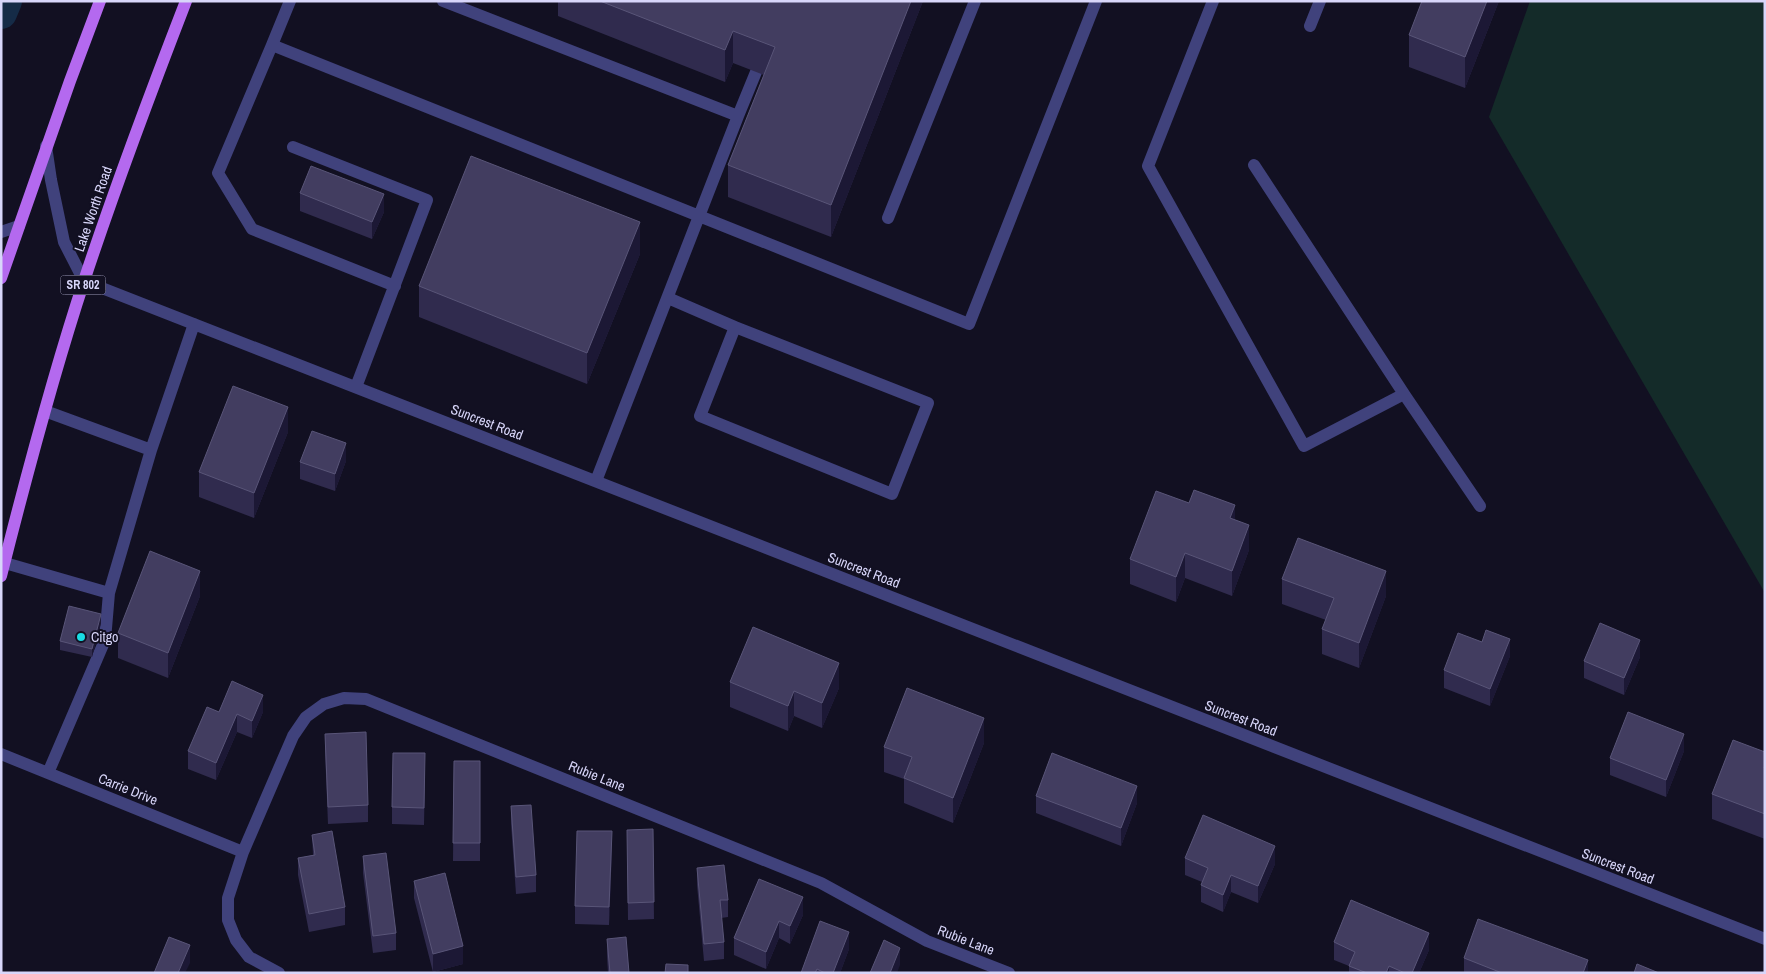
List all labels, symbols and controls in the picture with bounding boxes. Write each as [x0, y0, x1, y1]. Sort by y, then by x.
street label: Lake Worth Road [70, 164, 116, 254]
road number: SR 802 [61, 276, 106, 294]
street label: Suncrest Road [448, 400, 526, 444]
street label: Suncrest Road [825, 548, 903, 592]
place label: Citgo [91, 628, 118, 646]
marker: Citgo [75, 631, 87, 643]
street label: Suncrest Road [1202, 696, 1280, 740]
street label: Rubie Lane [566, 757, 628, 795]
street label: Carrie Drive [96, 769, 160, 809]
street label: Suncrest Road [1579, 844, 1657, 888]
street label: Rubie Lane [935, 921, 997, 959]

